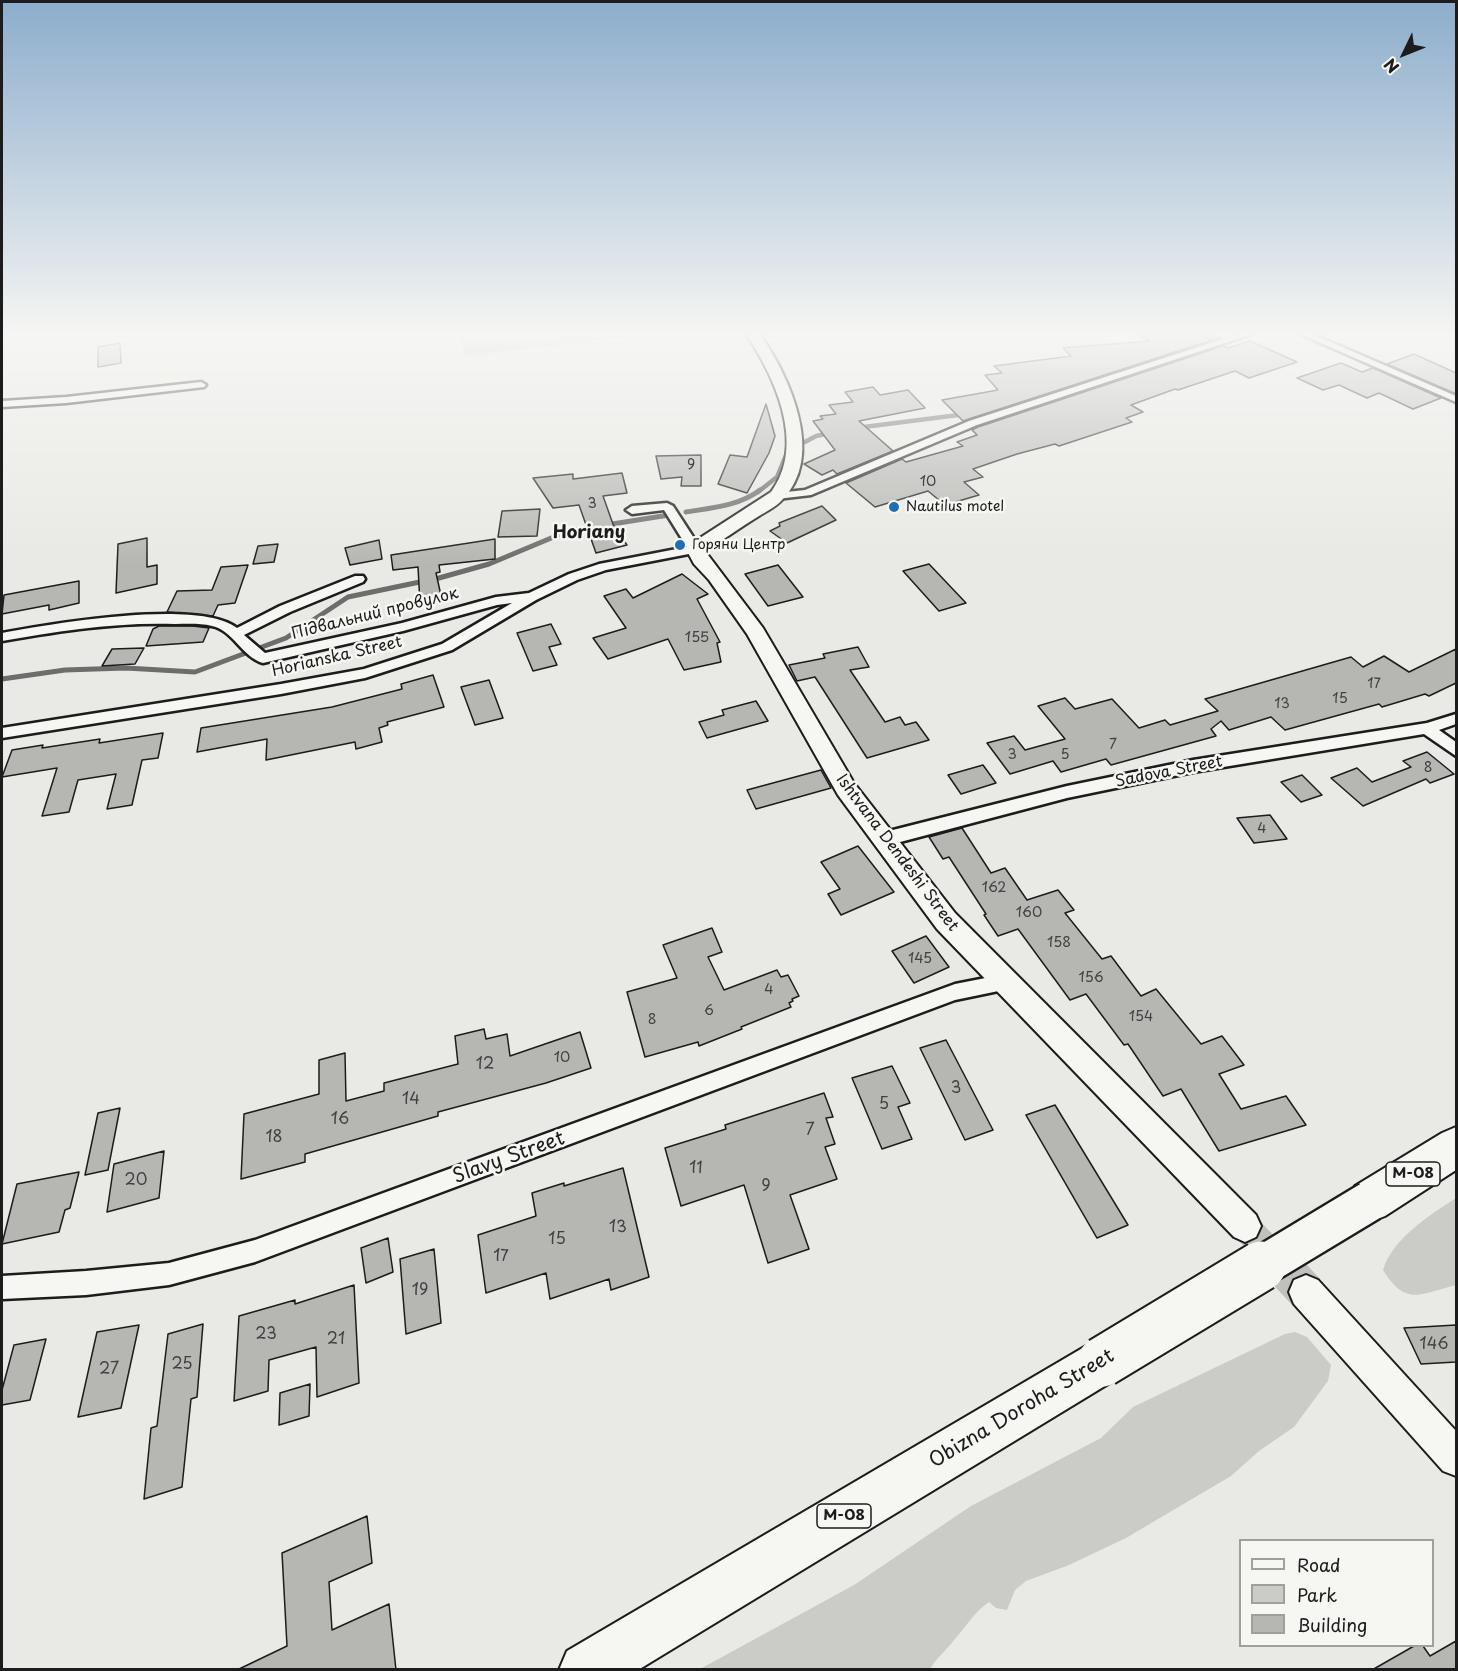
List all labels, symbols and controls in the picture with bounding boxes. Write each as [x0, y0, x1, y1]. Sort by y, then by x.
north arrow [1374, 24, 1434, 84]
text: N [1378, 53, 1404, 79]
house number: 9 [687, 457, 695, 473]
house number: 10 [920, 474, 936, 490]
house number: 3 [587, 496, 597, 512]
place label: Nautilus motel [906, 499, 1004, 515]
marker: Nautilus motel [887, 500, 901, 514]
district label: Horiany [553, 522, 625, 544]
place label: Горяни Центр [692, 537, 785, 553]
marker: Горяни Центр [673, 538, 687, 552]
street label: Підвальний провулок [290, 584, 460, 644]
house number: 155 [685, 630, 709, 646]
street label: Horianska Street [270, 633, 404, 681]
house number: 17 [1367, 676, 1381, 692]
house number: 15 [1332, 691, 1348, 707]
house number: 13 [1274, 696, 1290, 712]
house number: 7 [1109, 737, 1117, 753]
house number: 3 [1007, 747, 1017, 763]
house number: 5 [1060, 747, 1070, 763]
street label: Sadova Street [1114, 752, 1224, 792]
house number: 8 [1424, 760, 1432, 776]
street label: Ishtvana Dendeshi Street [832, 771, 962, 935]
house number: 4 [1257, 821, 1267, 837]
house number: 162 [982, 880, 1006, 896]
house number: 160 [1016, 905, 1042, 921]
house number: 158 [1047, 935, 1071, 951]
house number: 145 [908, 951, 932, 967]
house number: 156 [1078, 970, 1104, 986]
house number: 4 [764, 982, 774, 998]
house number: 6 [704, 1003, 714, 1019]
house number: 154 [1129, 1009, 1153, 1025]
house number: 8 [648, 1012, 656, 1028]
house number: 10 [554, 1050, 570, 1066]
house number: 12 [476, 1055, 494, 1075]
house number: 3 [951, 1079, 961, 1099]
house number: 14 [402, 1090, 420, 1110]
house number: 5 [879, 1095, 889, 1115]
house number: 16 [331, 1110, 349, 1130]
house number: 7 [805, 1121, 815, 1141]
street label: Slavy Street [450, 1127, 568, 1189]
house number: 18 [265, 1128, 283, 1148]
house number: 11 [689, 1159, 703, 1179]
road number: М-08 [1386, 1162, 1440, 1186]
house number: 20 [125, 1171, 147, 1191]
house number: 9 [761, 1177, 771, 1197]
house number: 13 [609, 1218, 627, 1238]
house number: 15 [548, 1230, 566, 1250]
house number: 17 [493, 1247, 509, 1267]
house number: 19 [412, 1281, 428, 1301]
house number: 23 [255, 1325, 277, 1345]
house number: 21 [327, 1330, 345, 1350]
house number: 146 [1419, 1335, 1449, 1355]
street label: Obizna Doroha Street [925, 1344, 1119, 1474]
house number: 25 [171, 1355, 193, 1375]
house number: 27 [99, 1360, 119, 1380]
road number: М-08 [817, 1504, 871, 1528]
legend [1239, 1539, 1434, 1647]
text: Road [1297, 1551, 1341, 1578]
text: Park [1297, 1581, 1337, 1608]
text: Building [1297, 1611, 1367, 1638]

